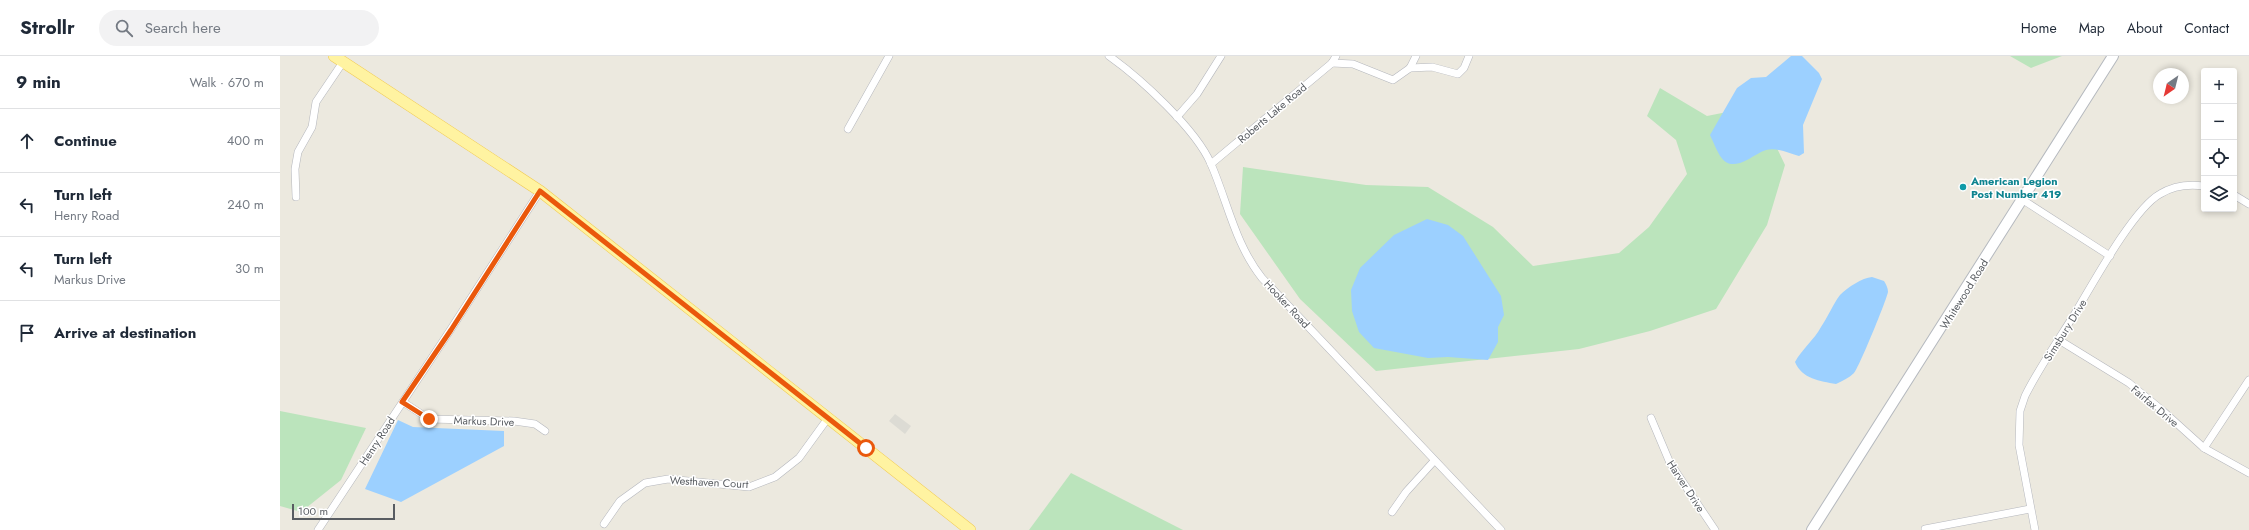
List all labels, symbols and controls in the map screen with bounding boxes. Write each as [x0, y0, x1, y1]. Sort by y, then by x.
search box [99, 10, 379, 46]
text: Strollr [20, 14, 75, 41]
icon: search [113, 17, 135, 39]
text: Search here [145, 17, 221, 39]
text: Home [2021, 18, 2057, 38]
text: Map [2079, 18, 2105, 38]
text: About [2127, 18, 2162, 38]
text: Contact [2184, 18, 2229, 38]
north arrow [2153, 68, 2189, 104]
map controls [2201, 68, 2237, 212]
button: + [2201, 68, 2237, 104]
text: 9 min [16, 70, 61, 94]
text: Walk · 670 m [190, 73, 264, 92]
street label: Roberts Lake Road [1234, 79, 1310, 147]
button: − [2201, 104, 2237, 140]
icon: ahead [16, 130, 38, 152]
text: Continue [54, 130, 117, 152]
text: 400 m [227, 131, 264, 150]
button: locate [2201, 140, 2237, 176]
place label: American Legion Post Number 419 [1970, 173, 2061, 202]
button: layers [2201, 176, 2237, 212]
marker: American Legion Post Number 419 [1958, 182, 1968, 192]
text: Turn left [54, 184, 112, 206]
icon: left [16, 194, 38, 216]
text: 240 m [227, 195, 264, 214]
text: Henry Road [54, 206, 119, 225]
text: Turn left [54, 248, 112, 270]
street label: Whitewood Road [1936, 256, 1992, 332]
icon: left [16, 258, 38, 280]
text: 30 m [235, 259, 264, 278]
text: Markus Drive [54, 270, 126, 289]
street label: Hooker Road [1260, 276, 1314, 332]
street label: Simsbury Drive [2039, 296, 2091, 364]
icon: arrive [16, 322, 38, 344]
text: Arrive at destination [54, 322, 196, 344]
street label: Fairfax Drive [2128, 381, 2183, 431]
route end [420, 410, 438, 428]
street label: Markus Drive [453, 412, 515, 430]
street label: Henry Road [355, 413, 399, 469]
route start [857, 439, 875, 457]
street label: Harver Drive [1663, 457, 1709, 515]
street label: Westhaven Court [669, 472, 749, 492]
scale bar [292, 502, 395, 521]
text: 100 m [298, 503, 328, 519]

